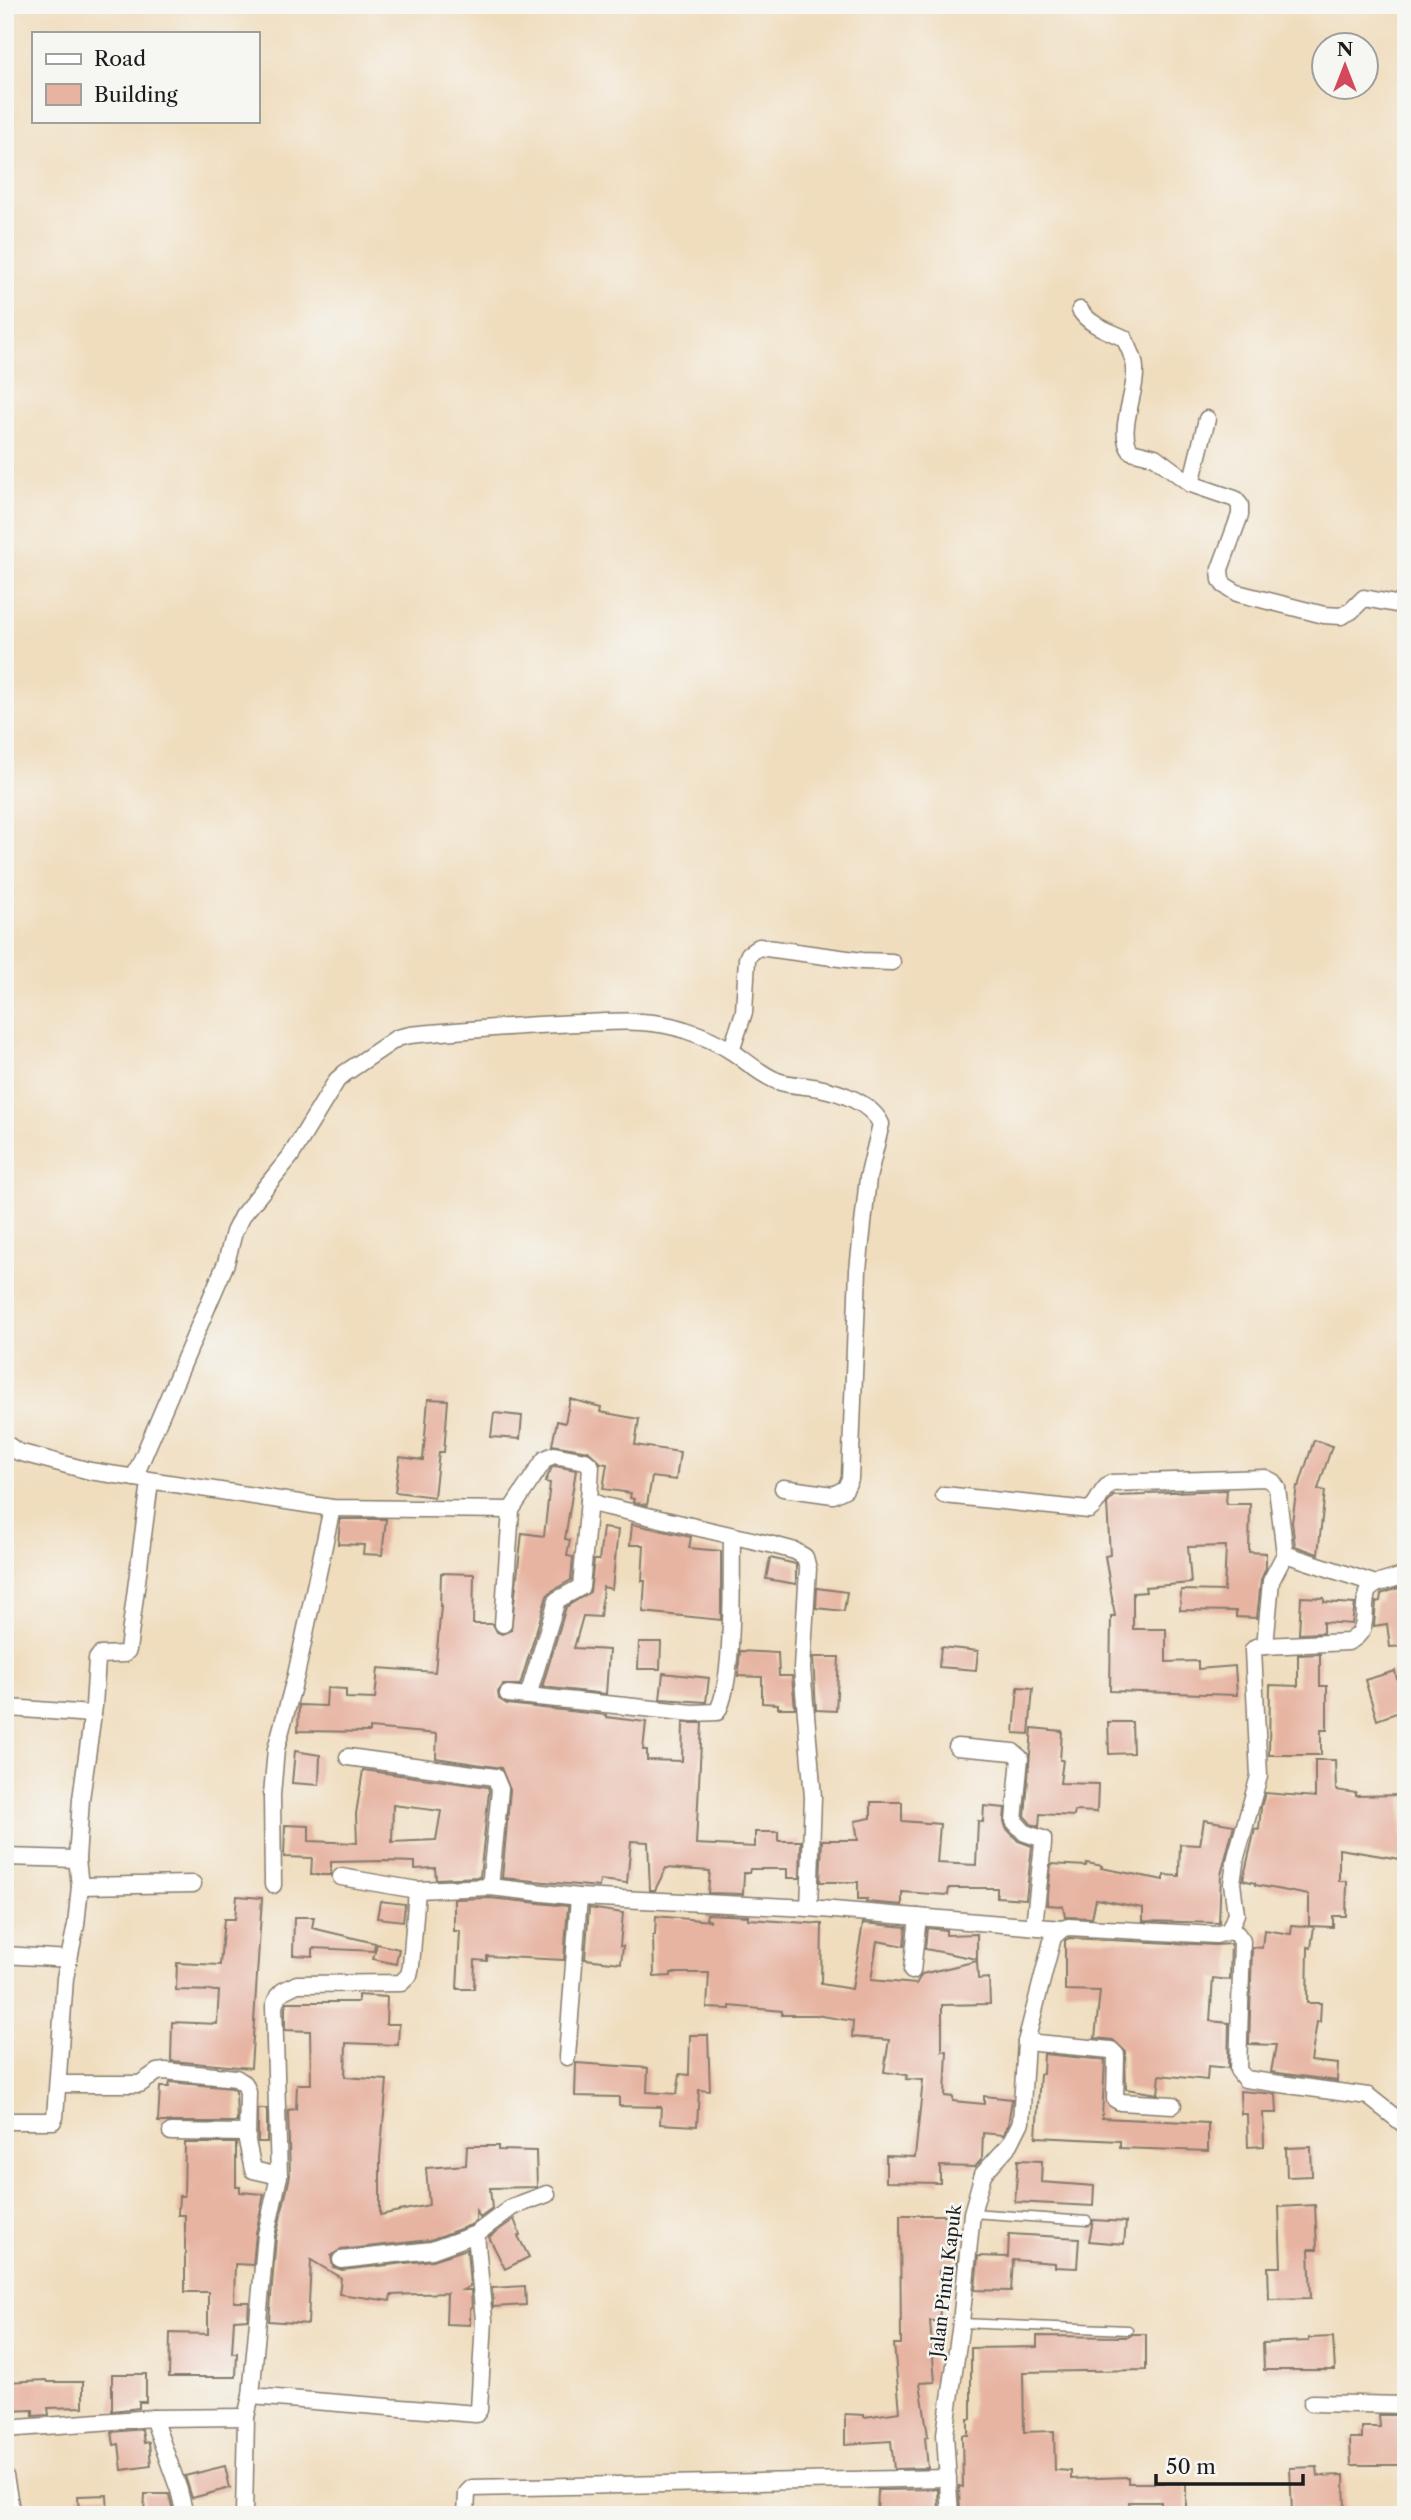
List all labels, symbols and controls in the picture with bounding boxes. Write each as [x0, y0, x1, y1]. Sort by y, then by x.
legend [32, 32, 259, 122]
north arrow [1310, 32, 1380, 102]
text: N [1337, 38, 1353, 61]
text: Road [94, 46, 146, 71]
text: Building [94, 82, 179, 107]
street label: Jalan Pintu Kapuk [925, 2202, 966, 2362]
scale bar [1156, 2443, 1302, 2487]
text: 50 m [1166, 2454, 1216, 2479]

